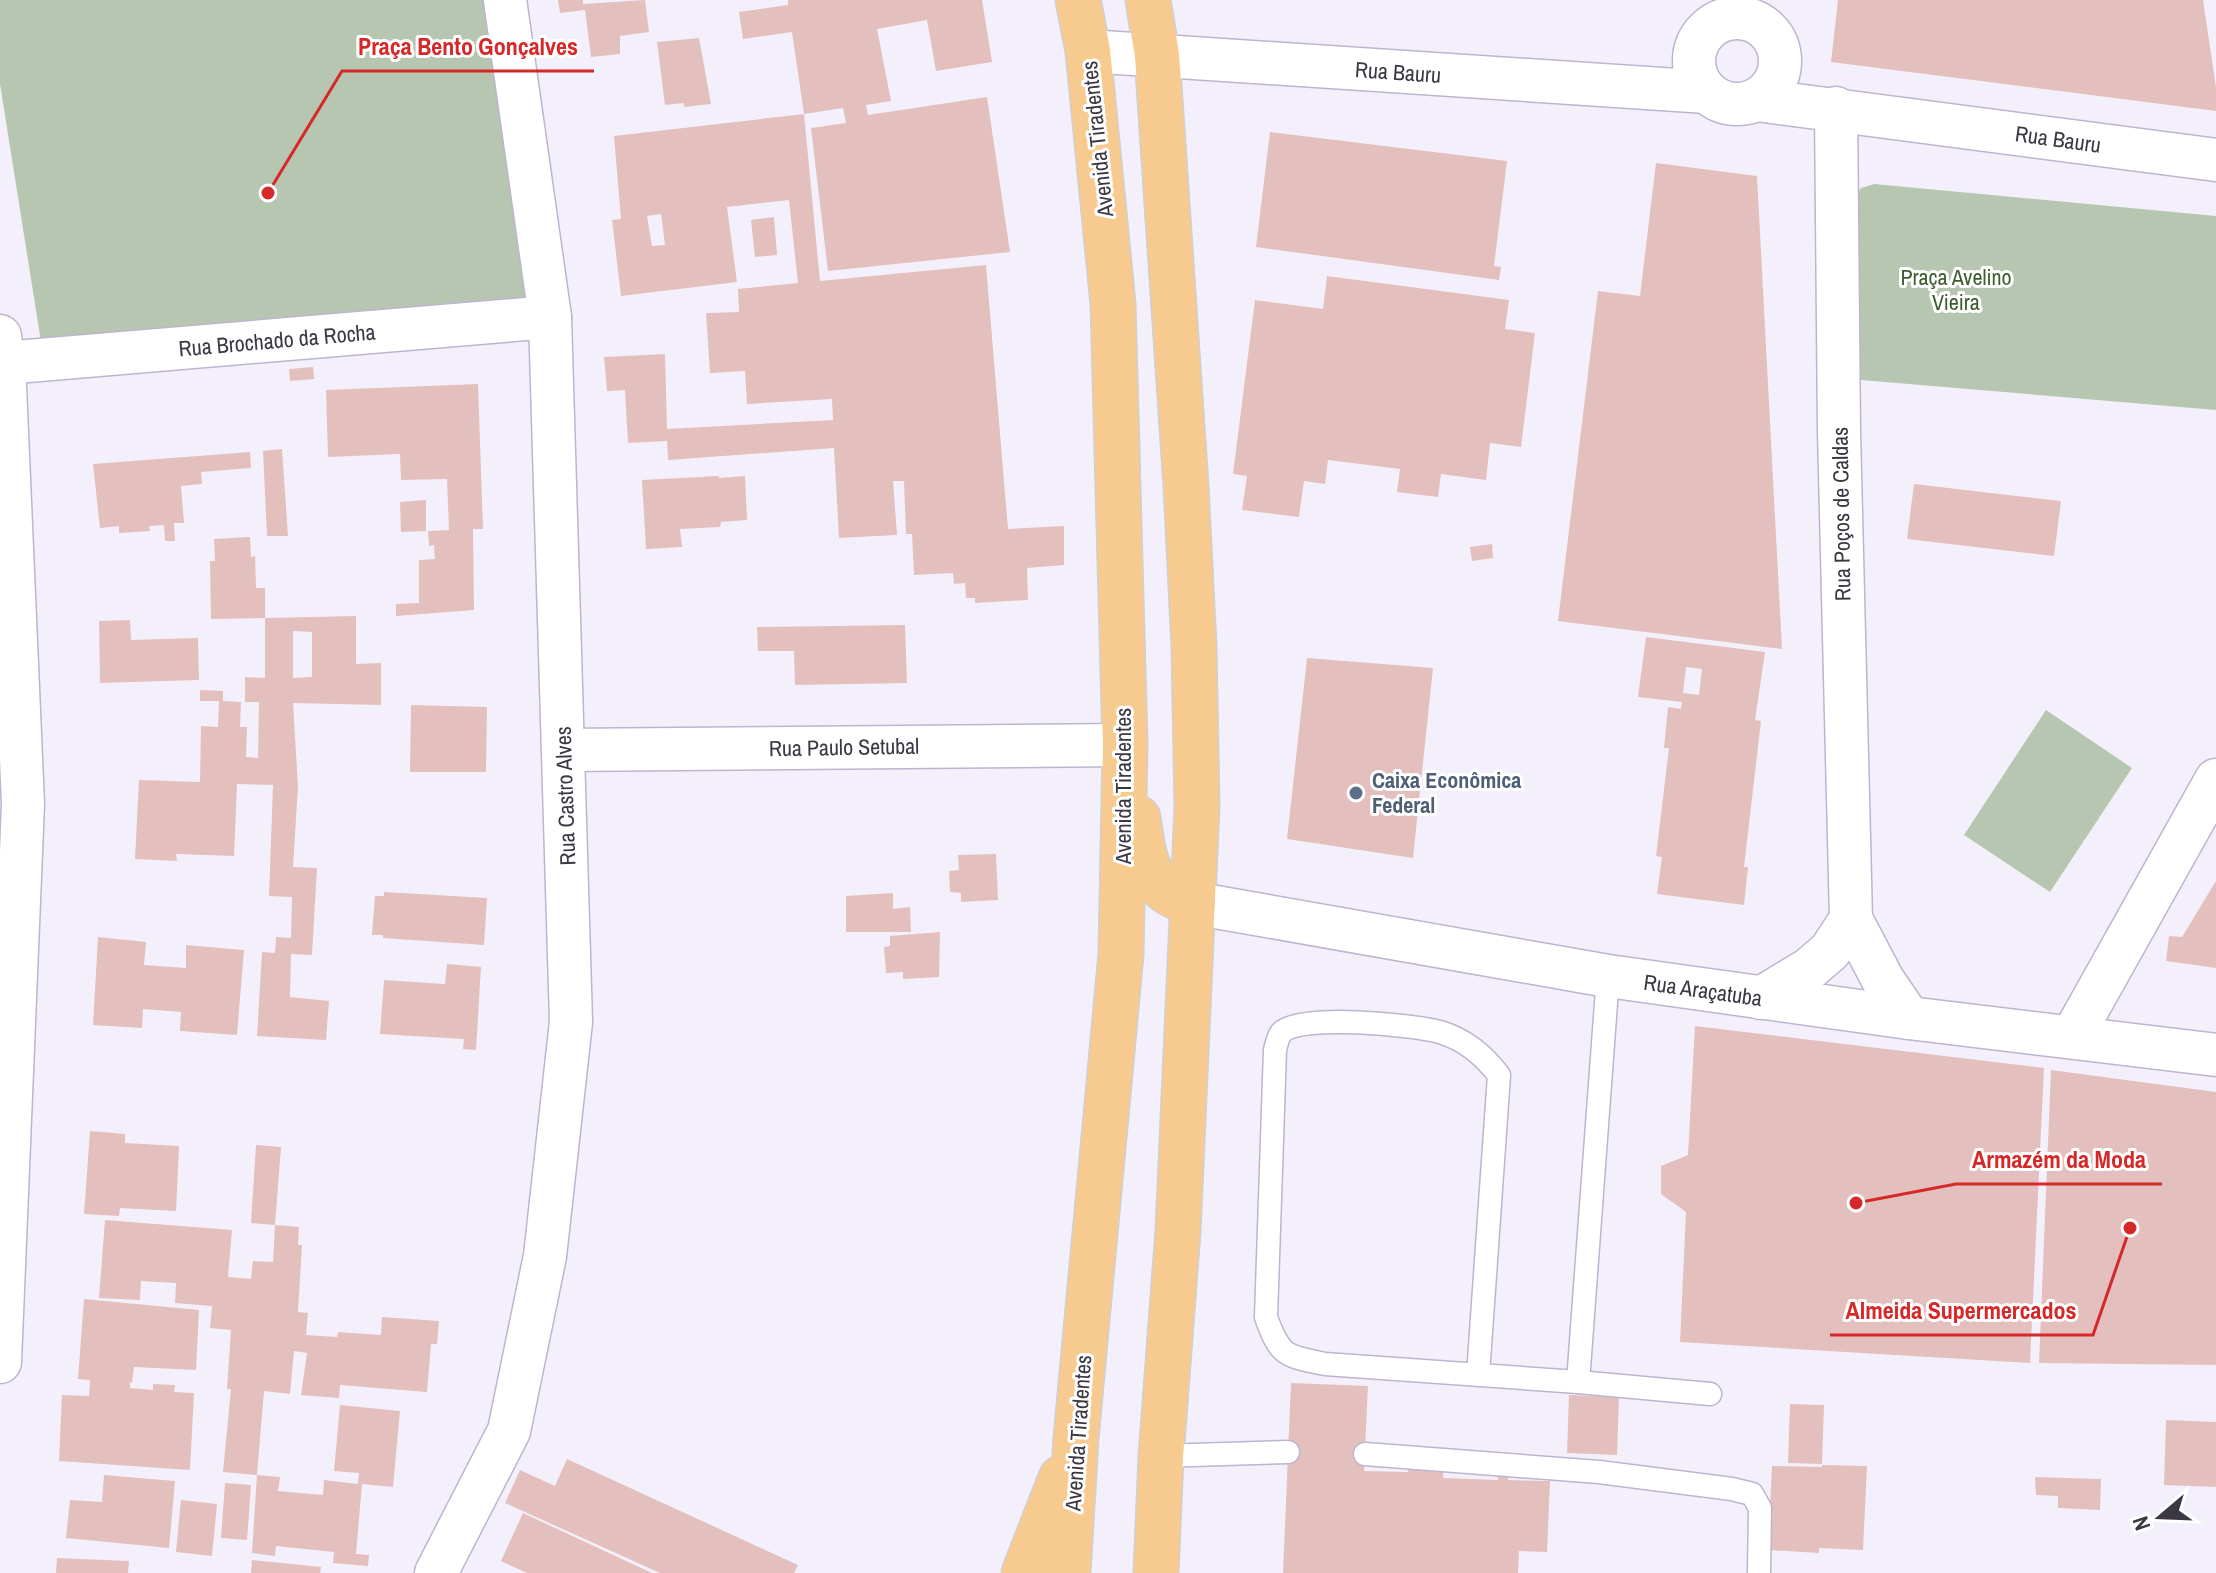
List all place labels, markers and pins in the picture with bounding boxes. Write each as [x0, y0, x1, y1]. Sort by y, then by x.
callout: Praça Bento Gonçalves [342, 23, 594, 71]
place label: Caixa Econômica Federal [1372, 765, 1521, 820]
marker: Caixa Econômica Federal [1347, 784, 1365, 802]
callout: Armazém da Moda [1956, 1136, 2162, 1184]
callout: Almeida Supermercados [1830, 1287, 2093, 1335]

